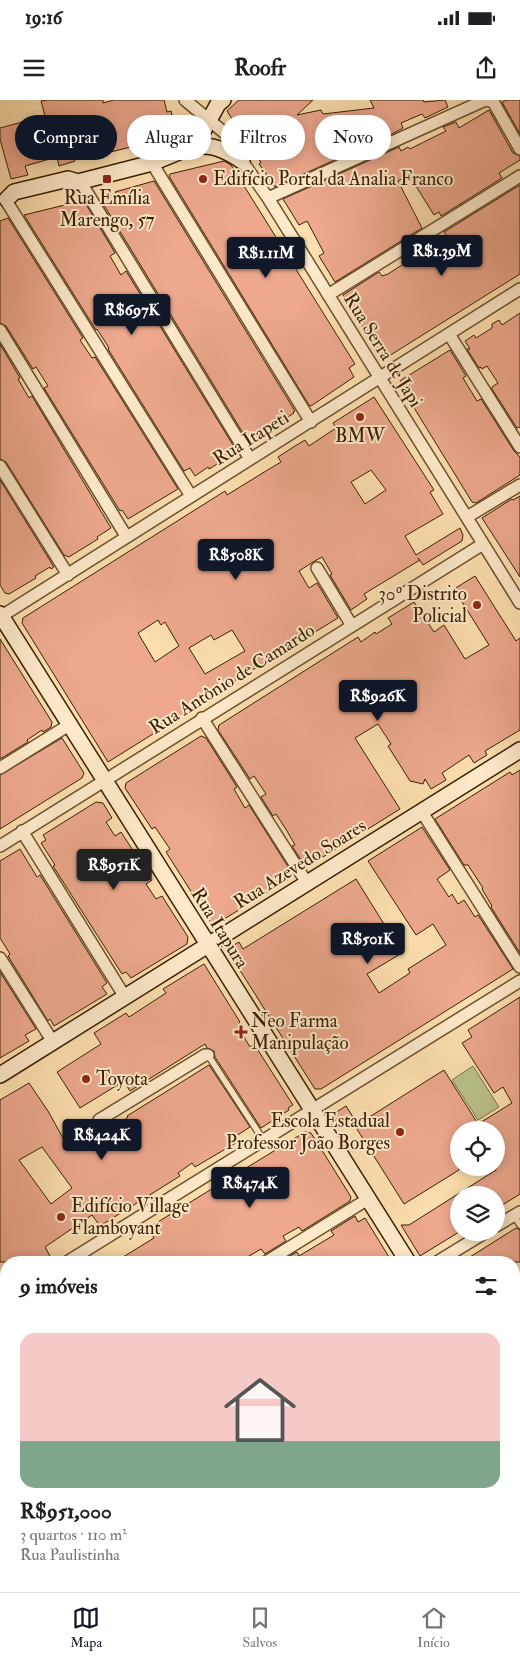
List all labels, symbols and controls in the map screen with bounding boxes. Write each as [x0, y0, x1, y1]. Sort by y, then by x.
text: 19:16 [25, 6, 62, 30]
icon: menu [20, 54, 48, 82]
text: Roofr [234, 54, 286, 82]
icon: share [472, 54, 500, 82]
chip: Comprar [15, 115, 117, 160]
chip: Alugar [127, 115, 211, 160]
chip: Filtros [221, 115, 305, 160]
chip: Novo [315, 115, 391, 160]
place label: Edifício Portal da Analia Franco [213, 167, 453, 191]
marker: Rua Emília Marengo, 57 [101, 173, 113, 185]
marker: Edifício Portal da Analia Franco [197, 173, 209, 185]
place label: Rua Emília Marengo, 57 [60, 186, 155, 232]
pin: R$1.39M [396, 234, 488, 277]
pin: R$1.11M [220, 236, 312, 279]
text: R$1.39M [412, 241, 472, 261]
text: R$1.11M [238, 243, 294, 263]
street label: Rua Serra de Japi [337, 288, 428, 412]
pin: R$697K [91, 294, 173, 336]
text: R$697K [104, 300, 160, 320]
street label: Rua Itapeti [209, 405, 294, 472]
marker: BMW [354, 411, 366, 423]
place label: BMW [335, 424, 386, 448]
pin: R$508K [195, 538, 277, 581]
text: R$508K [209, 545, 263, 565]
place label: 30º Distrito Policial [378, 582, 467, 628]
marker: 30º Distrito Policial [471, 599, 483, 611]
street label: Rua Antônio de Camardo [145, 618, 319, 740]
pin: R$926K [337, 680, 419, 722]
text: R$926K [350, 686, 406, 706]
street label: Rua Azevedo Soares [229, 814, 371, 914]
pin: R$951K [73, 848, 155, 891]
text: R$951K [88, 855, 140, 875]
street label: Rua Itapura [185, 883, 254, 974]
pin: R$501K [327, 922, 409, 965]
text: R$501K [342, 929, 394, 949]
place label: Neo Farma Manipulação [251, 1009, 349, 1056]
marker: Neo Farma Manipulação [235, 1026, 247, 1038]
place label: Toyota [96, 1067, 148, 1091]
marker: Toyota [80, 1073, 92, 1085]
place label: Escola Estadual Professor João Borges [226, 1109, 390, 1155]
pin: R$424K [61, 1118, 143, 1161]
map controls [450, 1121, 505, 1241]
button: locate [450, 1121, 505, 1176]
text: R$424K [73, 1125, 131, 1145]
marker: Escola Estadual Professor João Borges [394, 1126, 406, 1138]
pin: R$474K [209, 1166, 291, 1209]
text: R$474K [222, 1173, 278, 1193]
button: layers [450, 1186, 505, 1241]
place label: Edifício Village Flamboyant [71, 1194, 189, 1240]
marker: Edifício Village Flamboyant [55, 1211, 67, 1223]
icon: filters [472, 1272, 500, 1300]
text: 9 imóveis [20, 1273, 97, 1300]
icon: home [215, 1365, 305, 1455]
text: R$951,000 [20, 1498, 112, 1525]
text: 3 quartos · 110 m² [20, 1525, 127, 1545]
text: Rua Paulistinha [20, 1545, 120, 1565]
tab: Mapa [70, 1604, 102, 1651]
tab: Salvos [242, 1604, 277, 1651]
tab: Início [417, 1604, 450, 1651]

